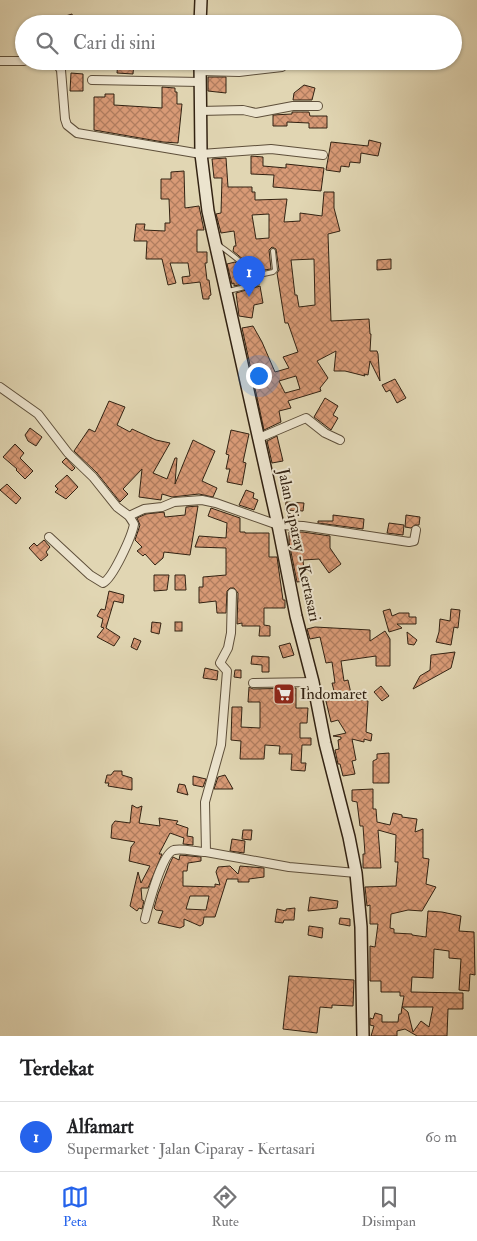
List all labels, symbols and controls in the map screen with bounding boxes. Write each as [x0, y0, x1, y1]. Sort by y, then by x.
search box [15, 15, 462, 70]
icon: search [33, 29, 61, 57]
text: Cari di sini [73, 31, 156, 55]
pin: 1 [233, 256, 265, 297]
your location [246, 363, 272, 389]
street label: Jalan Ciparay - Kertasari [272, 466, 325, 624]
supermarket icon: Indomaret [272, 682, 296, 706]
place label: Indomaret [300, 684, 367, 704]
text: Terdekat [20, 1055, 94, 1082]
text: Alfamart [67, 1115, 134, 1139]
text: 1 [33, 1127, 39, 1147]
text: 60 m [425, 1127, 457, 1147]
text: Supermarket · Jalan Ciparay - Kertasari [67, 1139, 315, 1159]
tab: Peta [61, 1183, 89, 1230]
tab: Rute [211, 1183, 239, 1230]
tab: Disimpan [361, 1183, 416, 1230]

